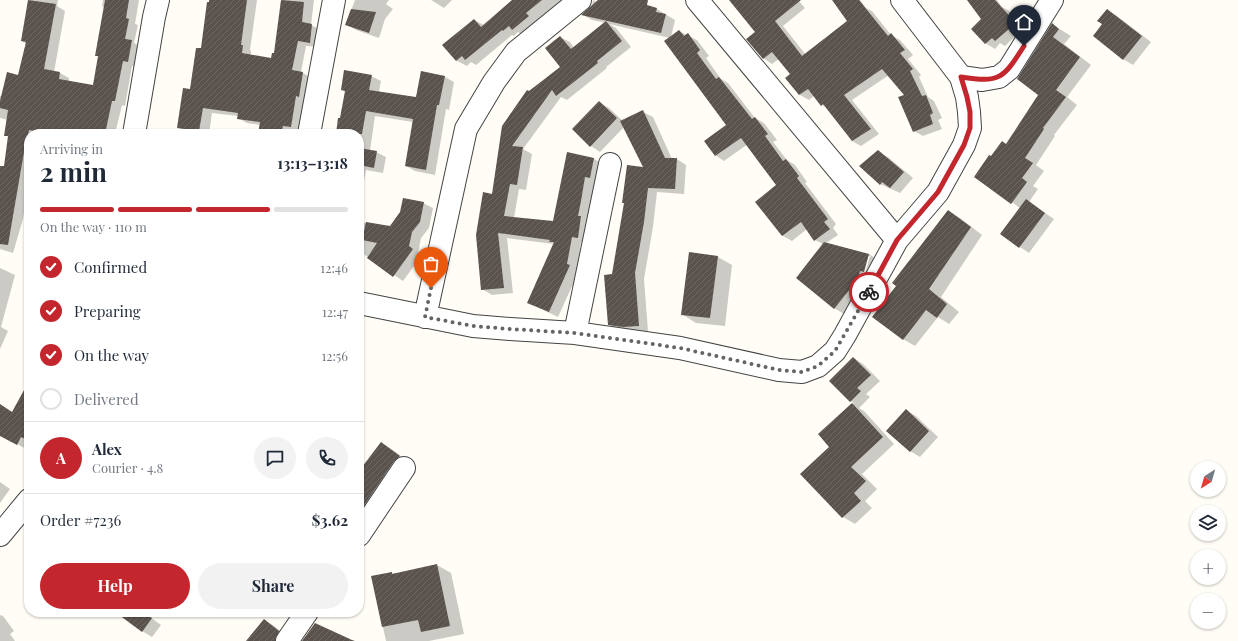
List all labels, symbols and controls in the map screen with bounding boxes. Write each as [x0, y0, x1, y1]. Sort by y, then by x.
pin [1007, 5, 1041, 46]
icon: home [1013, 11, 1035, 33]
text: Arriving in [40, 140, 103, 157]
text: 13:13–13:18 [277, 153, 348, 173]
text: 2 min [40, 154, 107, 189]
text: On the way · 110 m [40, 218, 147, 235]
pin [414, 247, 448, 288]
icon: bag [420, 253, 442, 275]
icon: check [40, 256, 62, 278]
text: Confirmed [74, 257, 147, 277]
text: 12:46 [320, 259, 348, 276]
courier [849, 272, 889, 312]
icon: bike [858, 281, 880, 303]
icon: check [40, 300, 62, 322]
text: Preparing [74, 301, 141, 321]
text: 12:47 [322, 303, 348, 320]
icon: check [40, 344, 62, 366]
text: On the way [74, 345, 149, 365]
text: 12:56 [321, 347, 348, 364]
text: Delivered [74, 389, 139, 409]
button: chat [254, 437, 296, 479]
button: phone [306, 437, 348, 479]
text: Alex [92, 439, 122, 459]
text: A [56, 448, 66, 468]
text: Courier · 4.8 [92, 459, 163, 476]
north arrow [1190, 461, 1226, 497]
map controls [1190, 461, 1226, 629]
button: layers [1190, 505, 1226, 541]
text: Order #7236 [40, 510, 121, 530]
text: $3.62 [312, 510, 348, 530]
button: + [1190, 549, 1226, 585]
button: Help [40, 563, 190, 609]
button: Share [198, 563, 348, 609]
button: − [1190, 593, 1226, 629]

